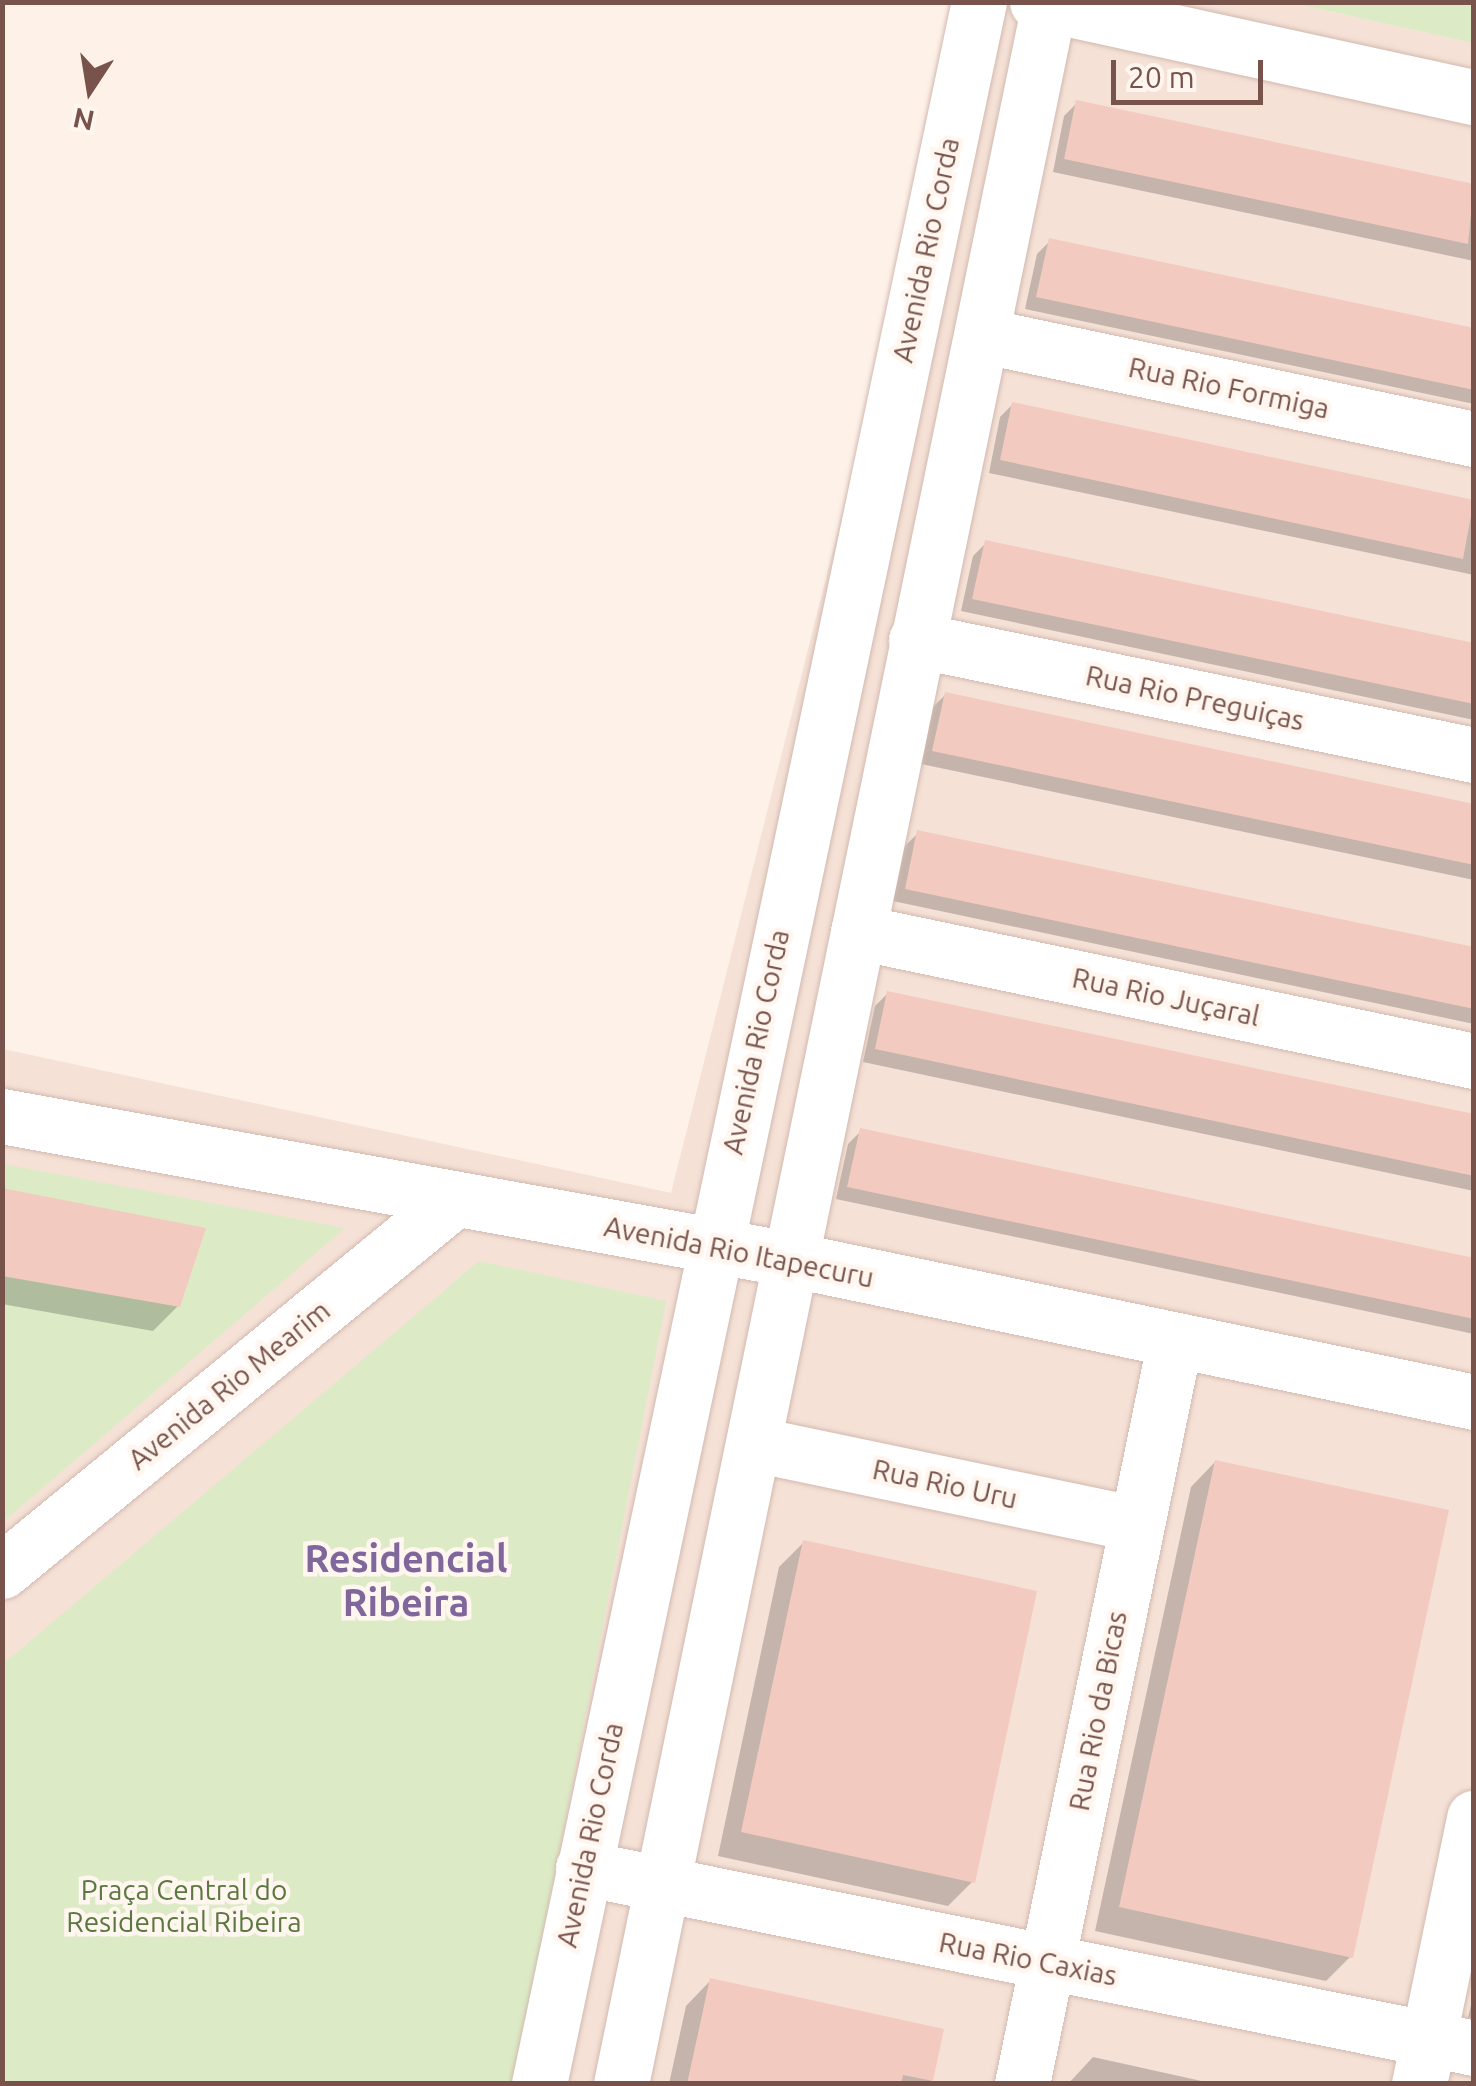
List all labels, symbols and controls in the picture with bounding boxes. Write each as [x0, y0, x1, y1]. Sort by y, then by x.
north arrow [40, 40, 140, 140]
scale bar [1116, 40, 1268, 102]
text: 20 m [1128, 60, 1195, 94]
text: N [70, 103, 97, 137]
street label: Avenida Rio Corda [886, 135, 966, 365]
street label: Rua Rio Formiga [1126, 350, 1332, 426]
street label: Rua Rio Preguiças [1083, 658, 1307, 738]
street label: Avenida Rio Corda [716, 927, 796, 1157]
street label: Rua Rio Juçaral [1069, 961, 1263, 1033]
street label: Avenida Rio Itapecuru [601, 1209, 877, 1295]
street label: Avenida Rio Mearim [121, 1293, 337, 1477]
street label: Rua Rio Uru [870, 1452, 1020, 1516]
district label: Residencial Ribeira [305, 1536, 507, 1626]
street label: Rua Rio da Bicas [1062, 1608, 1134, 1814]
street label: Avenida Rio Corda [550, 1720, 630, 1950]
park label: Praça Central do Residencial Ribeira [66, 1873, 302, 1939]
street label: Rua Rio Caxias [936, 1925, 1120, 1993]

